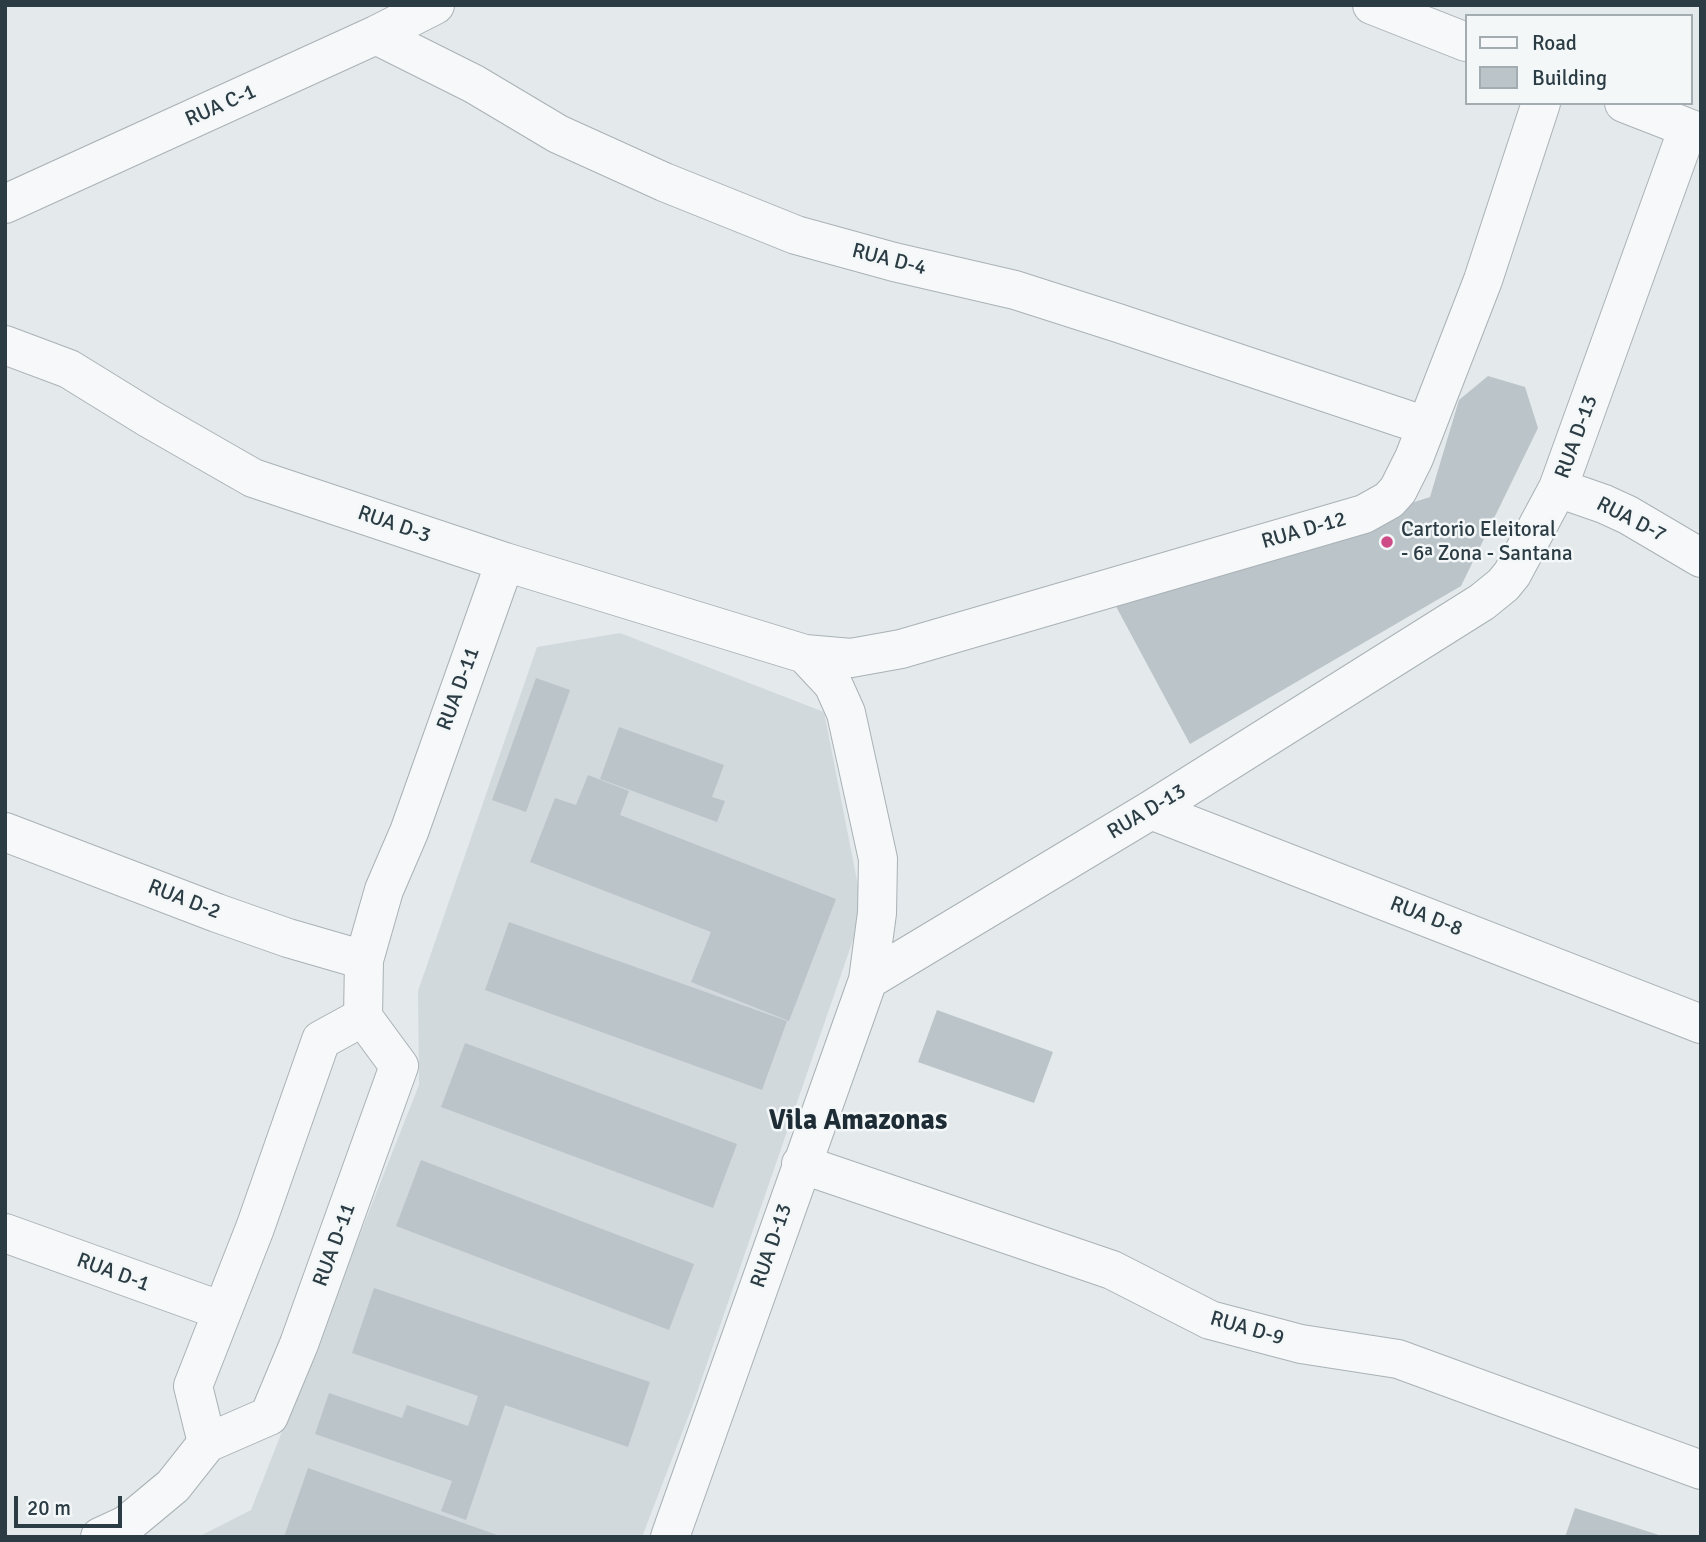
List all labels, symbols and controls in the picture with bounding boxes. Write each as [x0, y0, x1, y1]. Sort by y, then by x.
legend [1464, 14, 1692, 105]
text: Road [1532, 30, 1577, 56]
text: Building [1532, 65, 1607, 91]
street label: RUA C-1 [182, 79, 260, 133]
street label: RUA D-4 [849, 239, 929, 281]
street label: RUA D-13 [1550, 392, 1604, 482]
street label: RUA D-7 [1592, 492, 1670, 548]
street label: RUA D-3 [354, 501, 434, 549]
street label: RUA D-12 [1259, 507, 1349, 555]
place label: Cartorio Eleitoral - 6ª Zona - Santana [1401, 517, 1573, 567]
marker: Cartorio Eleitoral - 6ª Zona - Santana [1379, 534, 1395, 550]
street label: RUA D-11 [432, 644, 486, 734]
street label: RUA D-13 [1103, 779, 1191, 845]
street label: RUA D-2 [144, 875, 224, 925]
street label: RUA D-8 [1386, 892, 1466, 942]
district label: Vila Amazonas [769, 1105, 947, 1139]
street label: RUA D-11 [308, 1200, 362, 1290]
street label: RUA D-13 [746, 1201, 798, 1291]
street label: RUA D-1 [73, 1248, 153, 1298]
street label: RUA D-9 [1207, 1306, 1287, 1352]
scale bar [18, 1482, 126, 1526]
text: 20 m [27, 1495, 71, 1521]

